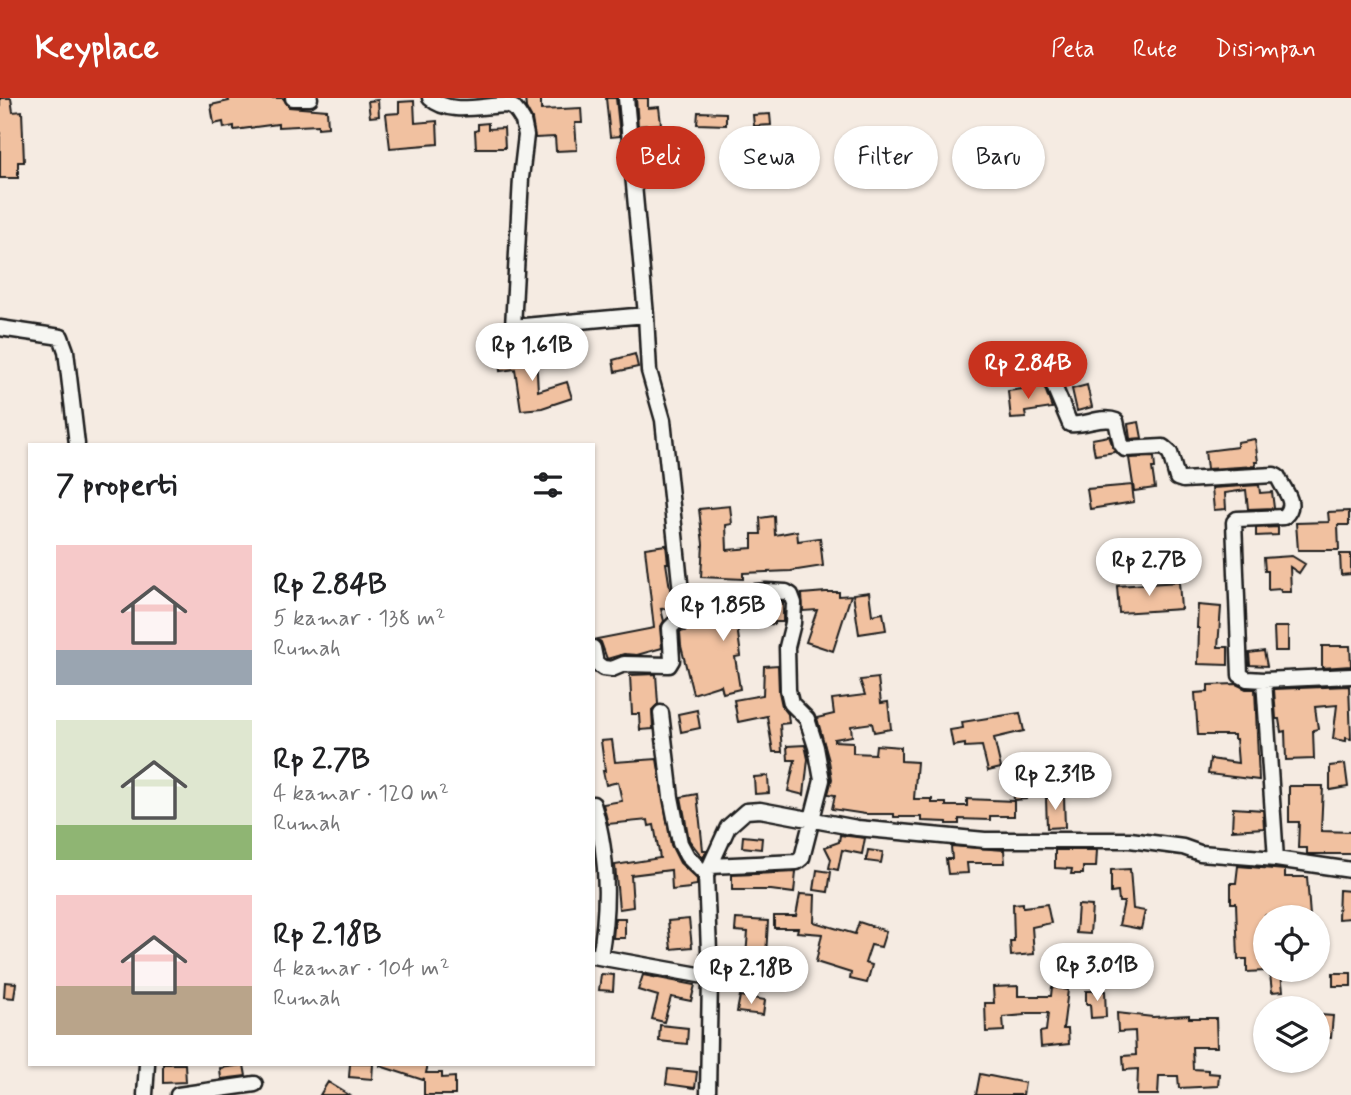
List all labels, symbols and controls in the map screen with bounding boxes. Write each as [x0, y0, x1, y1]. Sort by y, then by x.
text: Keyplace [35, 27, 159, 71]
text: Peta [1051, 34, 1095, 65]
text: Rute [1133, 34, 1177, 65]
text: Disimpan [1215, 34, 1316, 65]
chip: Beli [616, 126, 705, 189]
chip: Sewa [719, 126, 820, 189]
chip: Filter [834, 126, 938, 189]
chip: Baru [952, 126, 1045, 189]
pin: Rp 1.61B [460, 324, 604, 383]
text: Rp 1.61B [492, 331, 572, 361]
pin: Rp 2.84B [956, 342, 1100, 401]
text: Rp 2.84B [984, 349, 1072, 379]
text: 7 properti [56, 466, 177, 505]
icon: filters [529, 466, 567, 504]
pin: Rp 2.7B [1084, 538, 1214, 598]
text: Rp 2.7B [1112, 546, 1186, 576]
text: Rp 2.84B [273, 565, 387, 604]
icon: home [112, 573, 196, 657]
pin: Rp 1.85B [651, 584, 795, 643]
text: Rp 1.85B [681, 591, 765, 621]
text: 5 kamar · 138 m² [273, 604, 445, 634]
text: Rumah [273, 634, 341, 664]
text: Rp 2.7B [273, 740, 370, 779]
icon: home [112, 748, 196, 832]
pin: Rp 2.31B [983, 752, 1127, 812]
text: Rp 2.31B [1015, 760, 1095, 790]
text: 4 kamar · 120 m² [273, 779, 449, 809]
text: Rumah [273, 809, 341, 839]
map controls [1253, 905, 1330, 1073]
button: locate [1253, 905, 1330, 982]
text: Rp 2.18B [273, 915, 382, 954]
icon: home [112, 923, 196, 1007]
pin: Rp 3.01B [1025, 944, 1169, 1003]
pin: Rp 2.18B [679, 946, 823, 1006]
text: Rp 3.01B [1056, 951, 1138, 981]
text: 4 kamar · 104 m² [273, 954, 450, 984]
text: Rp 2.18B [709, 954, 793, 984]
text: Rumah [273, 984, 341, 1014]
button: layers [1253, 996, 1330, 1073]

